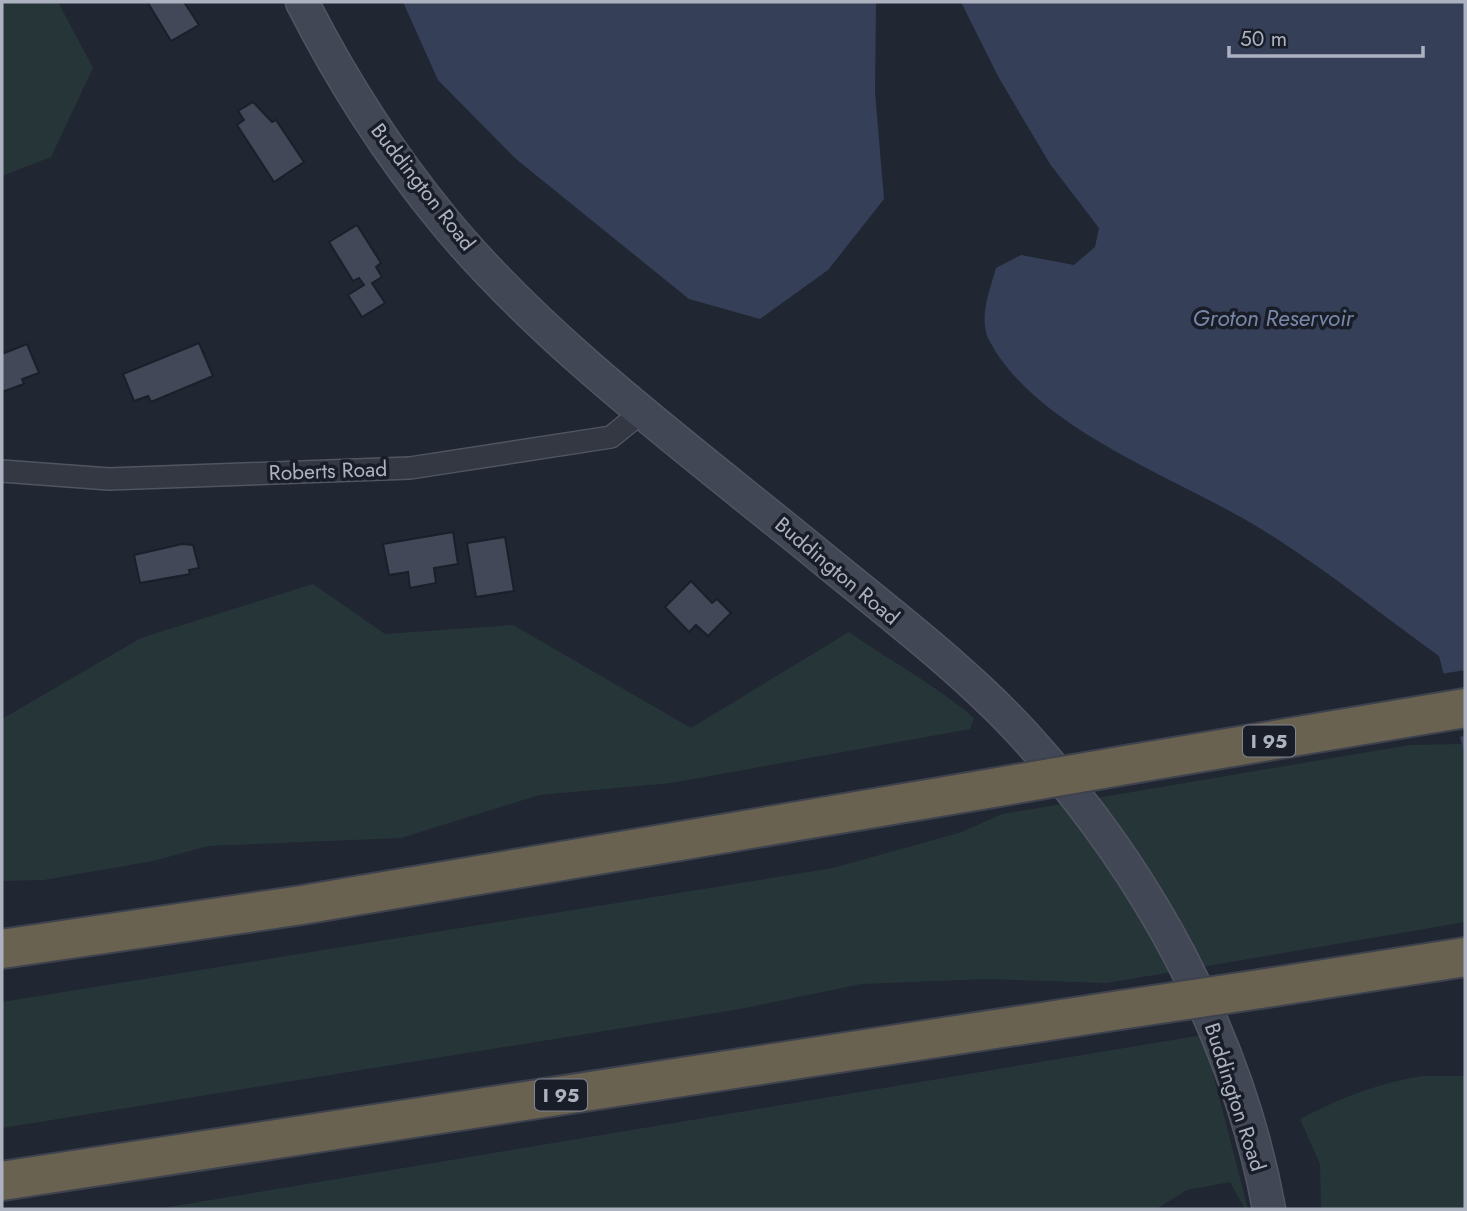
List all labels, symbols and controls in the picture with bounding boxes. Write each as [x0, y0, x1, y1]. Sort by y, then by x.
scale bar [1229, 14, 1423, 58]
text: 50 m [1240, 24, 1287, 54]
street label: Buddington Road [364, 117, 482, 257]
water label: Groton Reservoir [1193, 301, 1355, 335]
street label: Roberts Road [268, 454, 388, 488]
street label: Buddington Road [768, 510, 906, 632]
road number: I 95 [1243, 726, 1295, 756]
street label: Buddington Road [1197, 1019, 1273, 1175]
road number: I 95 [535, 1079, 587, 1110]

